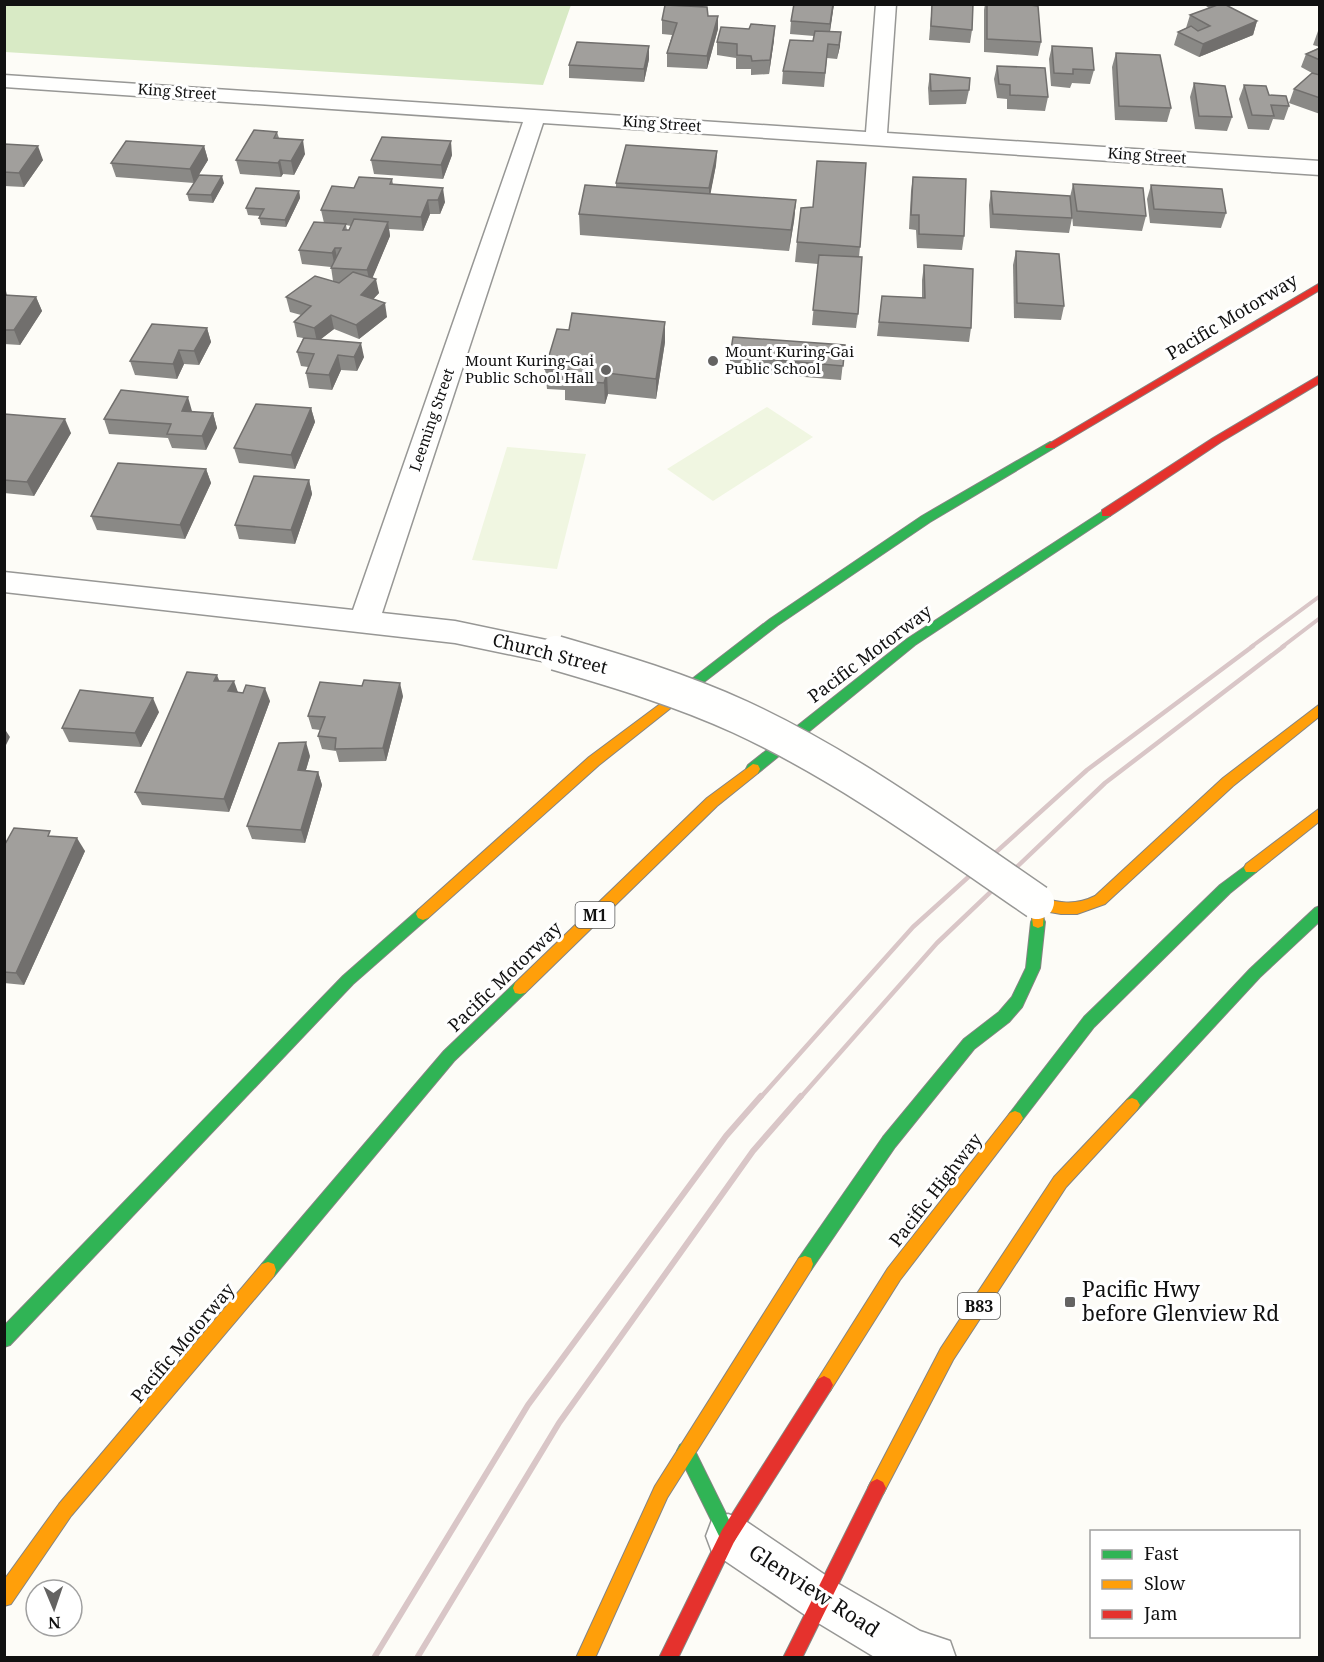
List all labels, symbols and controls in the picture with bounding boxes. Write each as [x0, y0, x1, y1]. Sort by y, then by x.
street label: King Street [137, 78, 217, 104]
street label: King Street [622, 110, 702, 136]
street label: King Street [1107, 142, 1187, 168]
street label: Pacific Motorway [1161, 267, 1302, 365]
place label: Mount Kuring-Gai Public School [725, 341, 854, 378]
place label: Mount Kuring-Gai Public School Hall [465, 350, 594, 387]
marker: Mount Kuring-Gai Public School [706, 354, 720, 368]
marker: Mount Kuring-Gai Public School Hall [599, 363, 613, 377]
street label: Leeming Street [404, 365, 458, 474]
street label: Pacific Motorway [803, 598, 937, 708]
street label: Church Street [490, 627, 610, 679]
road number: M1 [576, 902, 614, 928]
street label: Pacific Motorway [442, 915, 567, 1037]
street label: Pacific Highway [883, 1127, 988, 1251]
place label: Pacific Hwy before Glenview Rd [1082, 1275, 1279, 1327]
street label: Pacific Motorway [125, 1277, 240, 1407]
road number: B83 [958, 1293, 1000, 1319]
marker: Pacific Hwy before Glenview Rd [1063, 1295, 1077, 1309]
legend [1090, 1530, 1300, 1638]
street label: Glenview Road [744, 1537, 885, 1643]
text: Fast [1144, 1541, 1179, 1565]
text: Slow [1144, 1571, 1186, 1595]
north arrow [24, 1578, 84, 1638]
text: Jam [1143, 1601, 1178, 1625]
text: N [47, 1612, 61, 1634]

